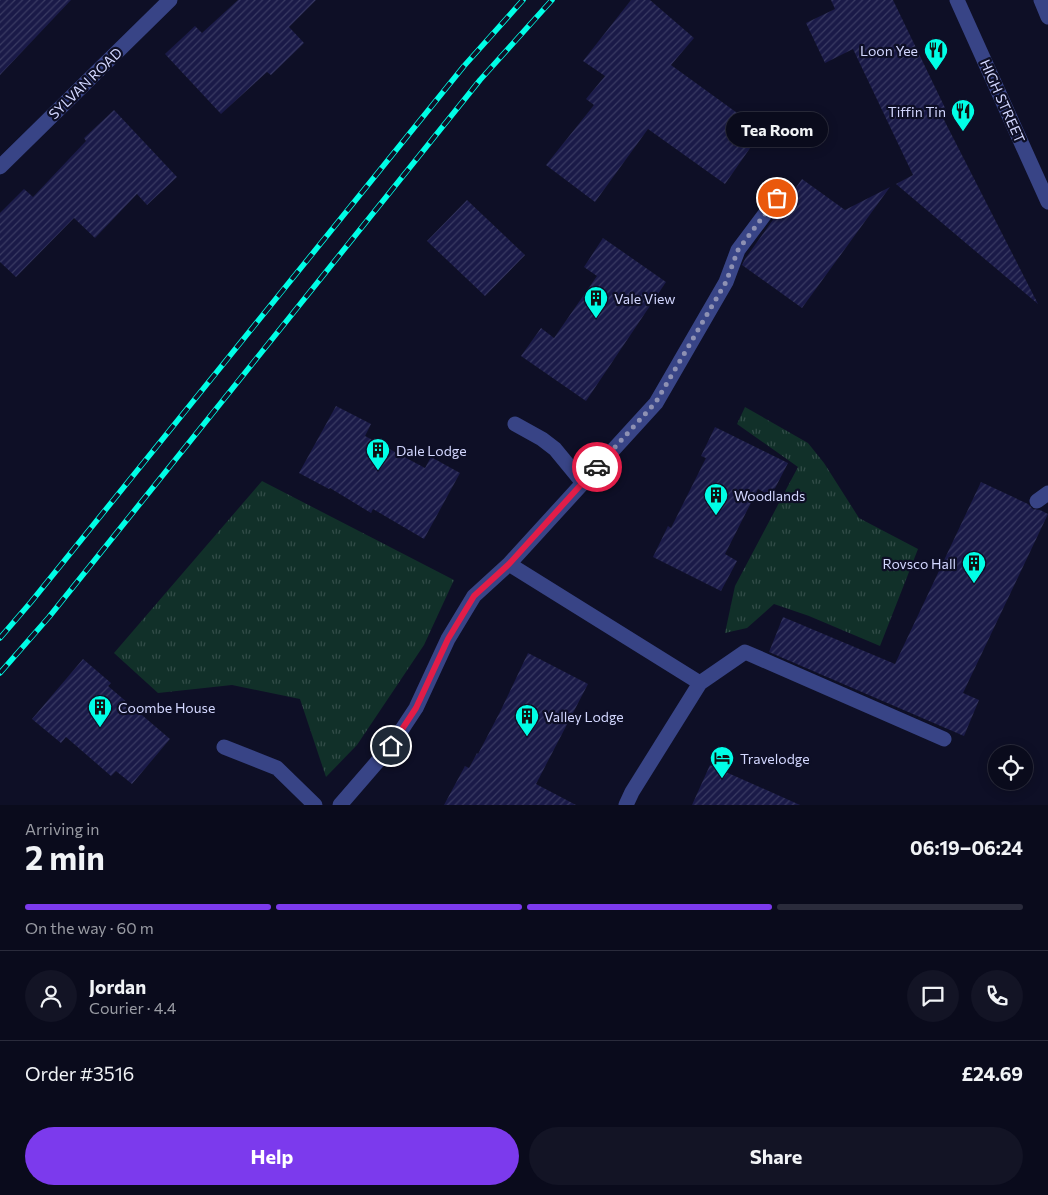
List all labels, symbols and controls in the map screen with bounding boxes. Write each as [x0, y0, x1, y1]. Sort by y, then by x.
restaurant icon: Loon Yee [923, 37, 949, 71]
place label: Loon Yee [860, 42, 918, 59]
street label: SYLVAN ROAD [45, 44, 125, 122]
street label: HIGH STREET [977, 57, 1029, 146]
restaurant icon: Tiffin Tin [950, 98, 976, 132]
place label: Tiffin Tin [888, 103, 946, 120]
callout: Tea Room [726, 113, 828, 148]
text: Tea Room [741, 120, 813, 139]
pin [756, 177, 798, 219]
icon: bag [763, 184, 791, 212]
building icon: Vale View [583, 285, 609, 319]
place label: Vale View [614, 290, 675, 307]
building icon: Dale Lodge [365, 437, 391, 471]
place label: Dale Lodge [396, 442, 467, 459]
courier [572, 442, 622, 492]
icon: car [583, 453, 611, 481]
building icon: Woodlands [703, 482, 729, 516]
place label: Woodlands [734, 487, 805, 504]
building icon: Rovsco Hall [961, 550, 987, 584]
place label: Rovsco Hall [883, 555, 956, 572]
building icon: Coombe House [87, 694, 113, 728]
place label: Coombe House [118, 699, 215, 716]
building icon: Valley Lodge [514, 703, 540, 737]
place label: Valley Lodge [544, 708, 624, 725]
pin [370, 725, 412, 767]
icon: home [377, 732, 405, 760]
hotel icon: Travelodge [709, 745, 735, 779]
map controls [988, 745, 1033, 790]
button: locate [988, 745, 1033, 790]
place label: Travelodge [740, 750, 810, 767]
text: Arriving in [25, 819, 99, 838]
text: 06:19–06:24 [910, 836, 1023, 859]
text: 2 min [25, 837, 105, 877]
text: On the way · 60 m [25, 918, 154, 937]
button: person [25, 970, 77, 1022]
button: chat [907, 970, 959, 1022]
button: phone [971, 970, 1023, 1022]
text: Jordan [89, 975, 146, 998]
text: Courier · 4.4 [89, 998, 176, 1017]
text: Order #3516 [25, 1062, 134, 1085]
text: £24.69 [961, 1062, 1023, 1085]
button: Help [25, 1127, 519, 1185]
button: Share [529, 1127, 1023, 1185]

